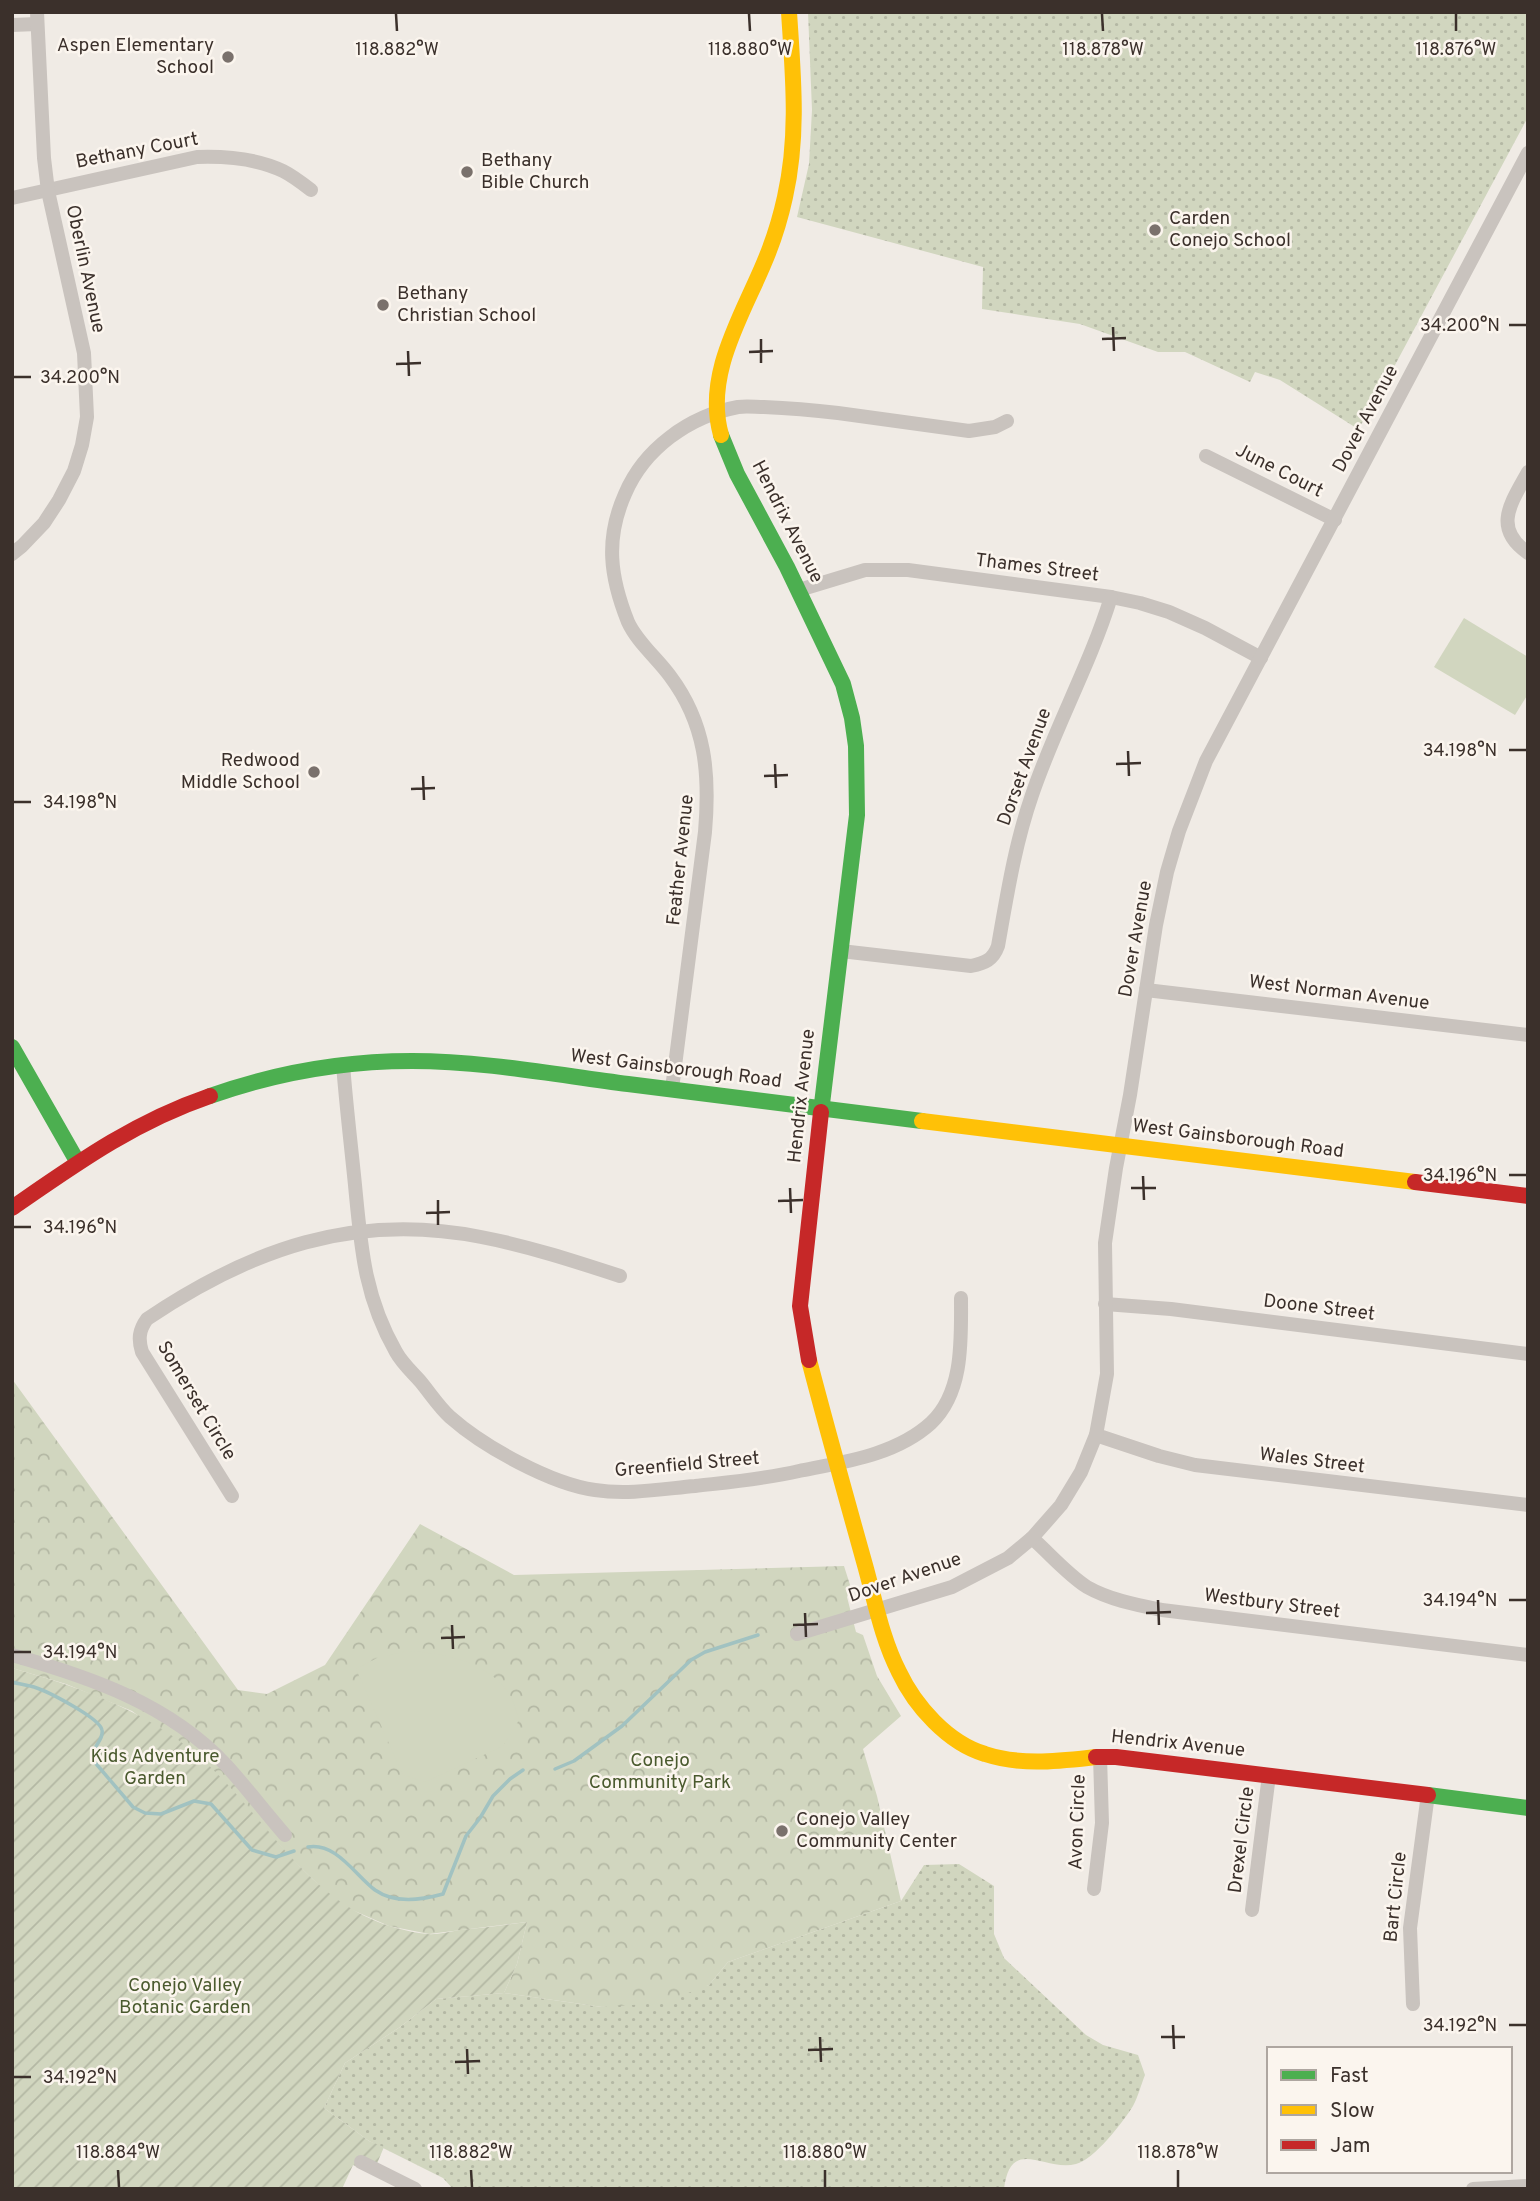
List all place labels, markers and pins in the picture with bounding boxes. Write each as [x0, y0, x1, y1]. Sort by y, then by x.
place label: Aspen Elementary School [57, 34, 214, 80]
marker: Aspen Elementary School [220, 49, 236, 65]
place label: Bethany Bible Church [481, 149, 590, 195]
marker: Bethany Bible Church [459, 164, 475, 180]
place label: Carden Conejo School [1169, 207, 1291, 253]
marker: Carden Conejo School [1147, 222, 1163, 238]
place label: Bethany Christian School [397, 282, 536, 328]
marker: Bethany Christian School [375, 297, 391, 313]
place label: Redwood Middle School [181, 749, 300, 795]
marker: Redwood Middle School [306, 764, 322, 780]
place label: Conejo Valley Community Center [796, 1808, 958, 1854]
marker: Conejo Valley Community Center [774, 1823, 790, 1839]

